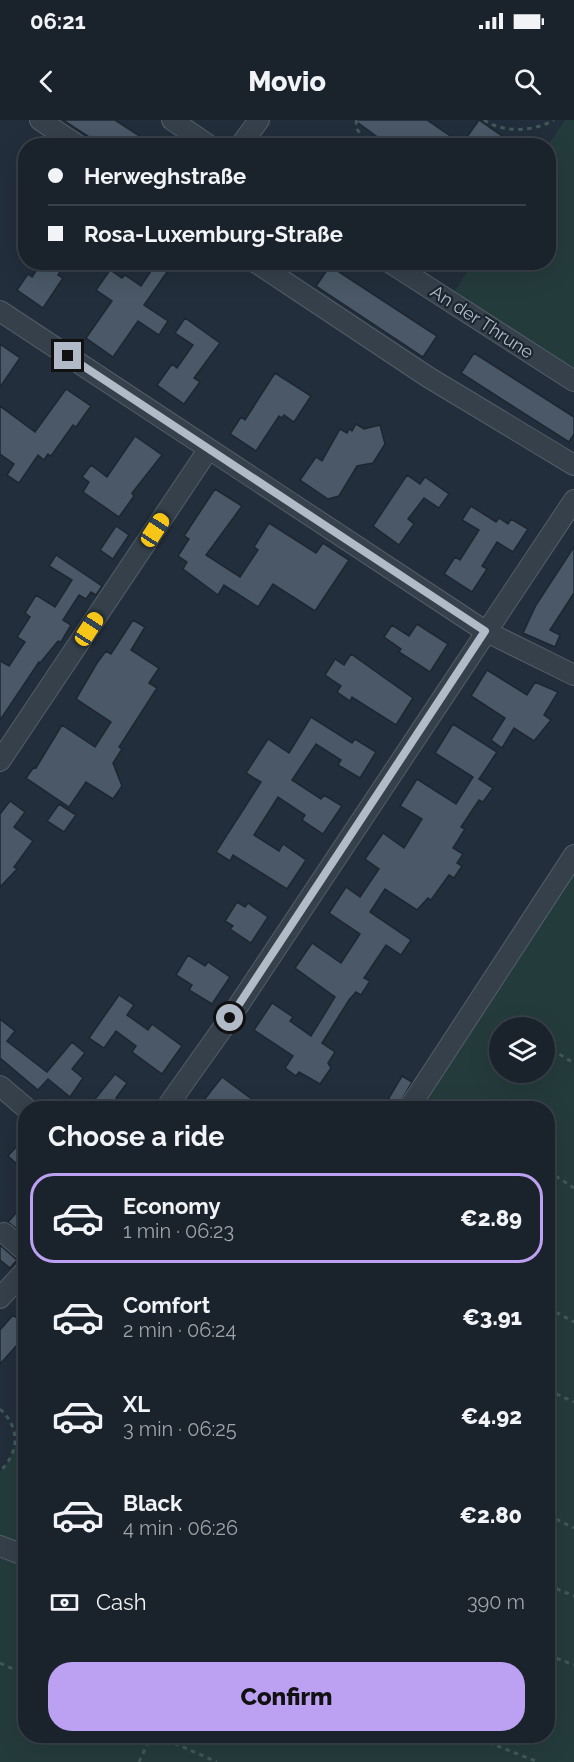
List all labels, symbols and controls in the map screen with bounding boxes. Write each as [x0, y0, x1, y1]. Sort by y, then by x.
text: 06:21 [30, 8, 86, 34]
icon: back [30, 65, 63, 98]
icon: search [511, 65, 544, 98]
text: Movio [248, 66, 326, 97]
text: Herweghstraße [84, 163, 246, 189]
text: Rosa-Luxemburg-Straße [84, 221, 343, 247]
street label: An der Thrune [427, 280, 538, 363]
route end [54, 342, 81, 369]
car [138, 510, 172, 550]
car [72, 609, 106, 649]
route start [216, 1004, 243, 1031]
map controls [489, 1017, 555, 1083]
button: layers [489, 1017, 555, 1083]
text: Choose a ride [48, 1121, 224, 1152]
icon: car [51, 1191, 105, 1245]
text: Economy [123, 1193, 221, 1219]
text: €2.89 [460, 1205, 522, 1231]
text: 1 min · 06:23 [123, 1219, 234, 1243]
icon: car [51, 1290, 105, 1344]
text: Comfort [123, 1292, 210, 1318]
text: €3.91 [462, 1304, 522, 1330]
text: 2 min · 06:24 [123, 1318, 236, 1342]
icon: car [51, 1389, 105, 1443]
text: XL [123, 1391, 150, 1417]
text: €4.92 [461, 1403, 522, 1429]
text: 3 min · 06:25 [123, 1417, 237, 1441]
icon: car [51, 1488, 105, 1542]
text: Black [123, 1490, 182, 1516]
text: €2.80 [460, 1502, 522, 1528]
text: 4 min · 06:26 [123, 1516, 238, 1540]
icon: cash [48, 1586, 81, 1619]
text: Cash [96, 1589, 147, 1615]
text: 390 m [467, 1590, 525, 1614]
button: Confirm [48, 1662, 525, 1731]

